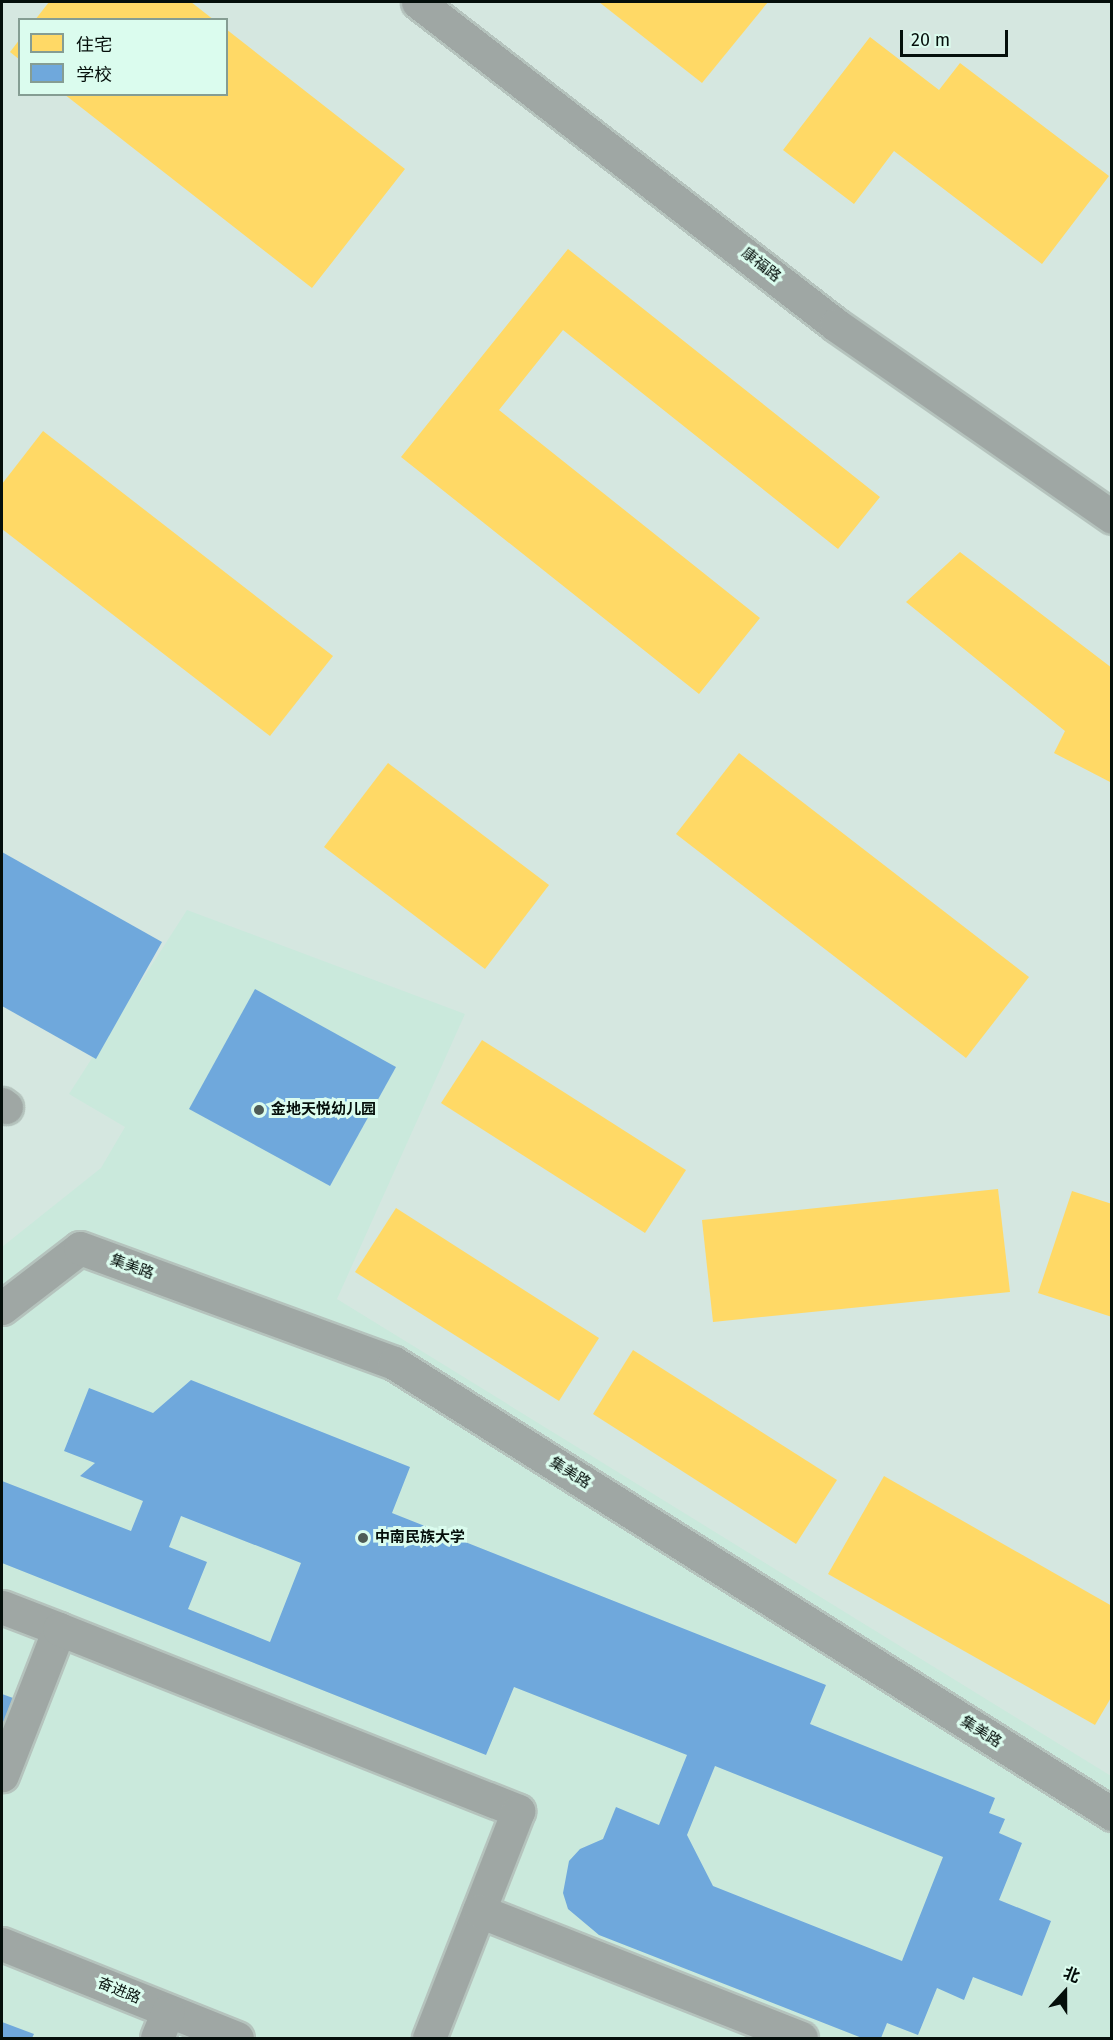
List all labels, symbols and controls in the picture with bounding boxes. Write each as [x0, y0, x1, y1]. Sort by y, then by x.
legend [18, 18, 228, 96]
scale bar [903, 18, 1011, 56]
text: 20 m [911, 29, 950, 51]
text: 住宅 [76, 34, 112, 56]
text: 学校 [76, 64, 112, 86]
street label: 康福路 [738, 244, 784, 286]
place label: 金地天悦幼儿园 [271, 1101, 376, 1119]
marker: 金地天悦幼儿园 [252, 1103, 266, 1117]
street label: 集美路 [108, 1251, 156, 1283]
street label: 集美路 [546, 1453, 594, 1493]
place label: 中南民族大学 [375, 1529, 465, 1547]
marker: 中南民族大学 [356, 1531, 370, 1545]
street label: 集美路 [957, 1712, 1005, 1752]
north arrow [1035, 1962, 1095, 2022]
text: 北 [1061, 1963, 1083, 1986]
street label: 奋进路 [95, 1974, 143, 2008]

